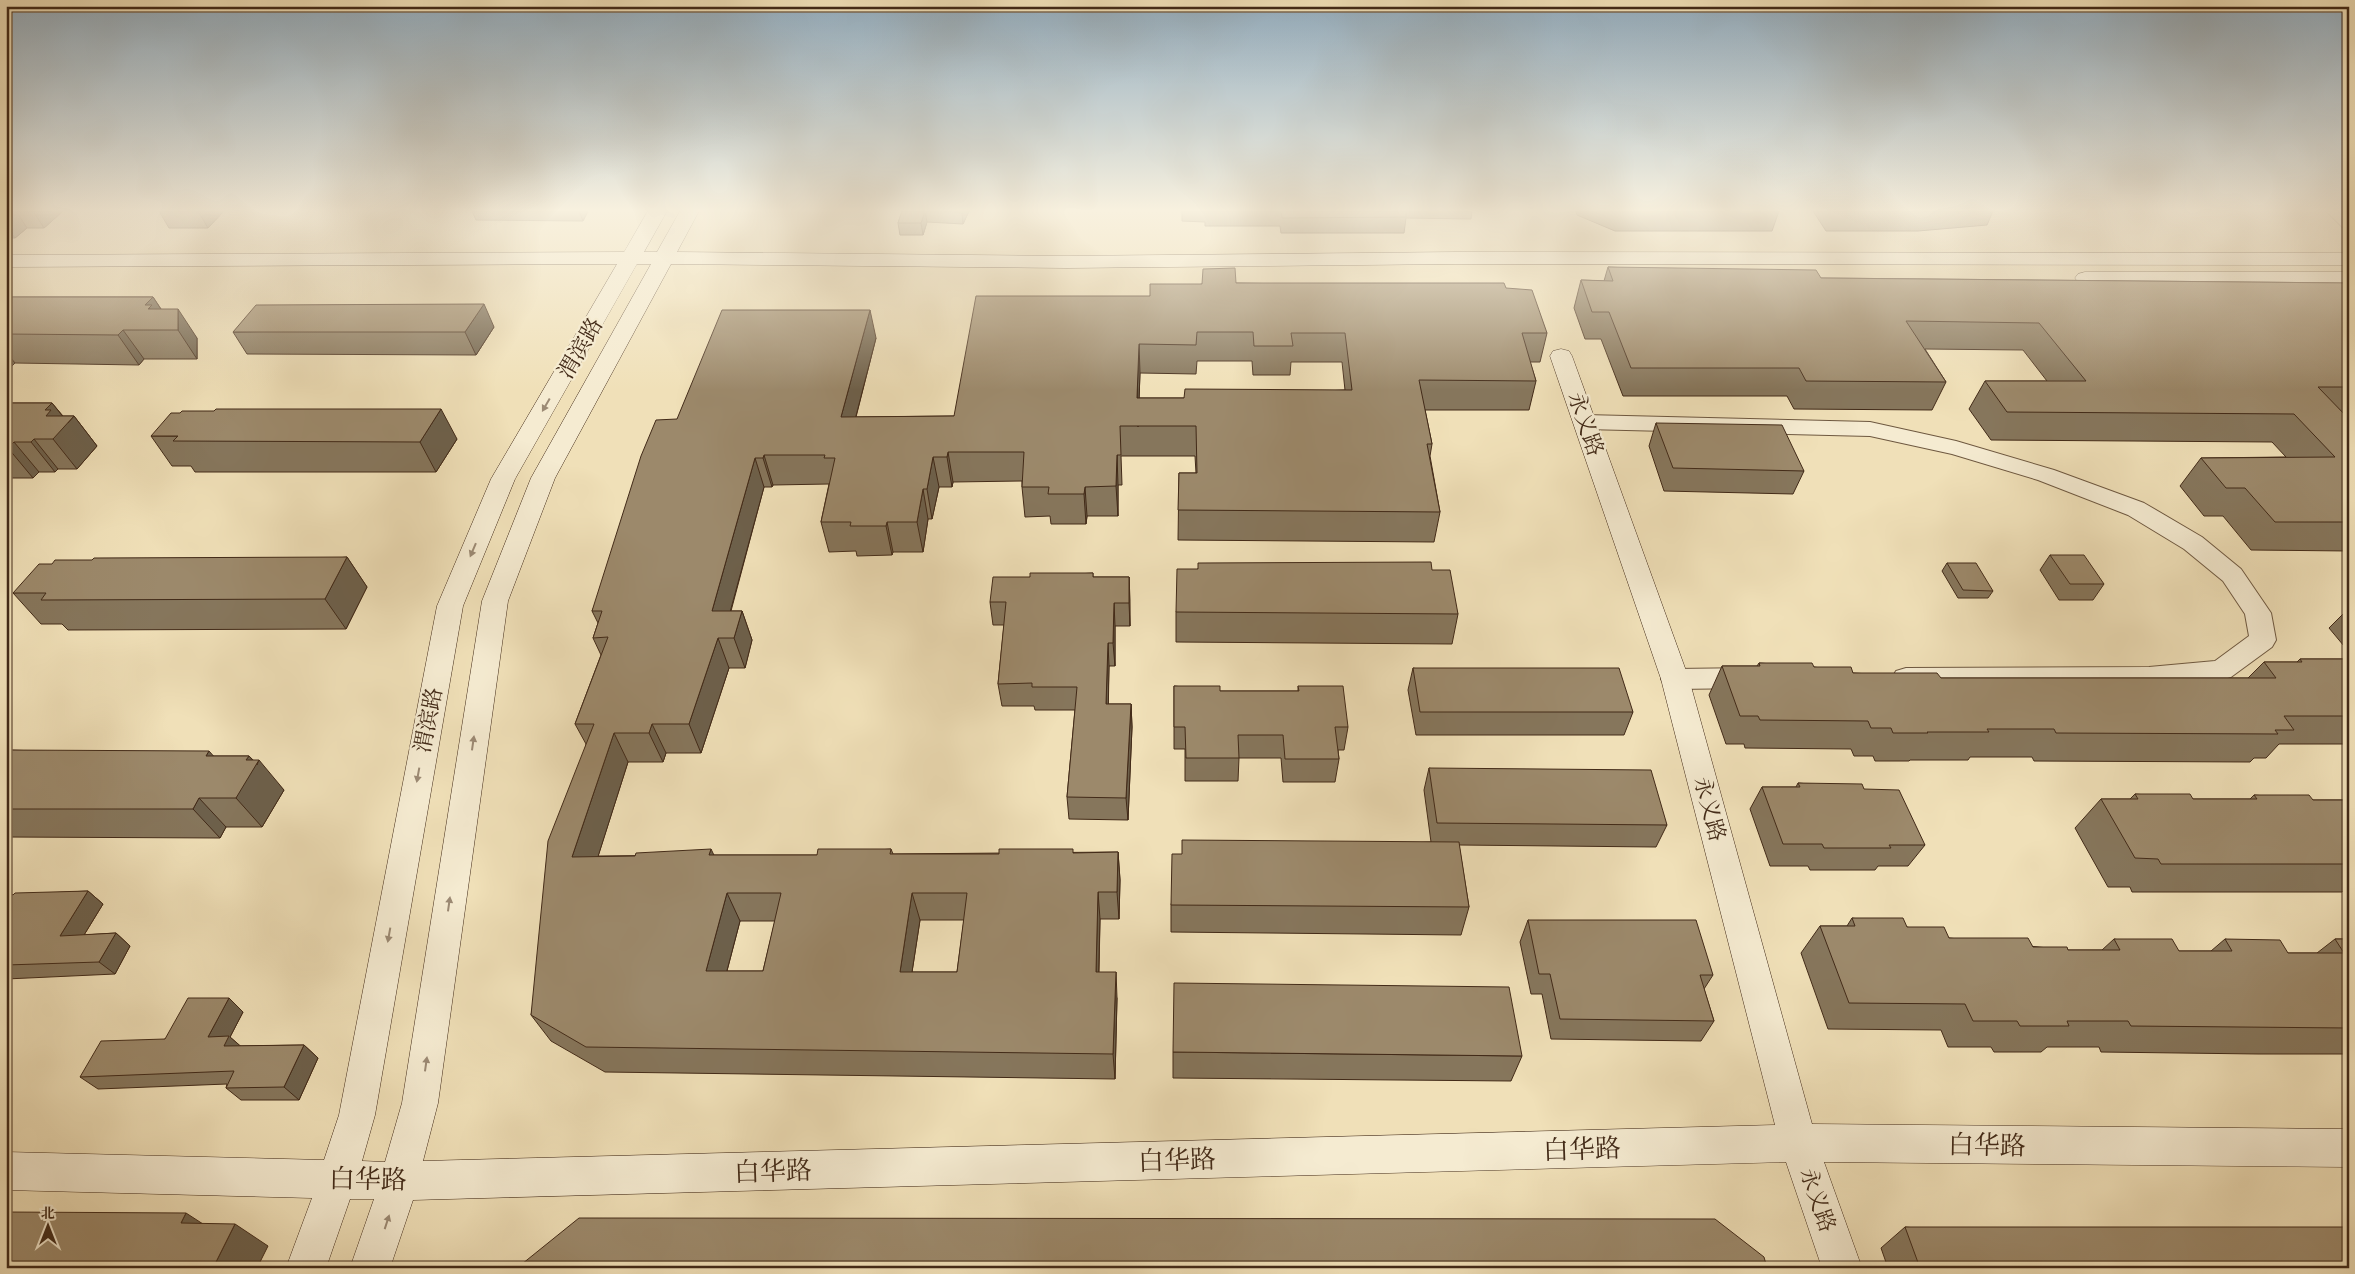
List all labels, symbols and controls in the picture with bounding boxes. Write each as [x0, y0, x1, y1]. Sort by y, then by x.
street label: 渭滨路 [551, 312, 609, 384]
street label: 永义路 [1562, 388, 1610, 460]
one-way arrow [542, 399, 551, 412]
one-way arrow [469, 543, 477, 557]
street label: 渭滨路 [407, 685, 449, 755]
one-way arrow [469, 734, 477, 750]
one-way arrow [413, 767, 421, 783]
street label: 永义路 [1687, 773, 1733, 845]
one-way arrow [446, 895, 454, 911]
one-way arrow [385, 927, 393, 943]
one-way arrow [422, 1056, 430, 1072]
street label: 白华路 [1948, 1127, 2026, 1163]
street label: 白华路 [1542, 1131, 1622, 1167]
street label: 白华路 [1137, 1142, 1217, 1178]
street label: 白华路 [733, 1153, 813, 1189]
street label: 白华路 [329, 1161, 407, 1197]
street label: 永义路 [1794, 1164, 1842, 1236]
north arrow [22, 1202, 72, 1252]
text: 北 [41, 1204, 55, 1222]
one-way arrow [383, 1214, 391, 1229]

